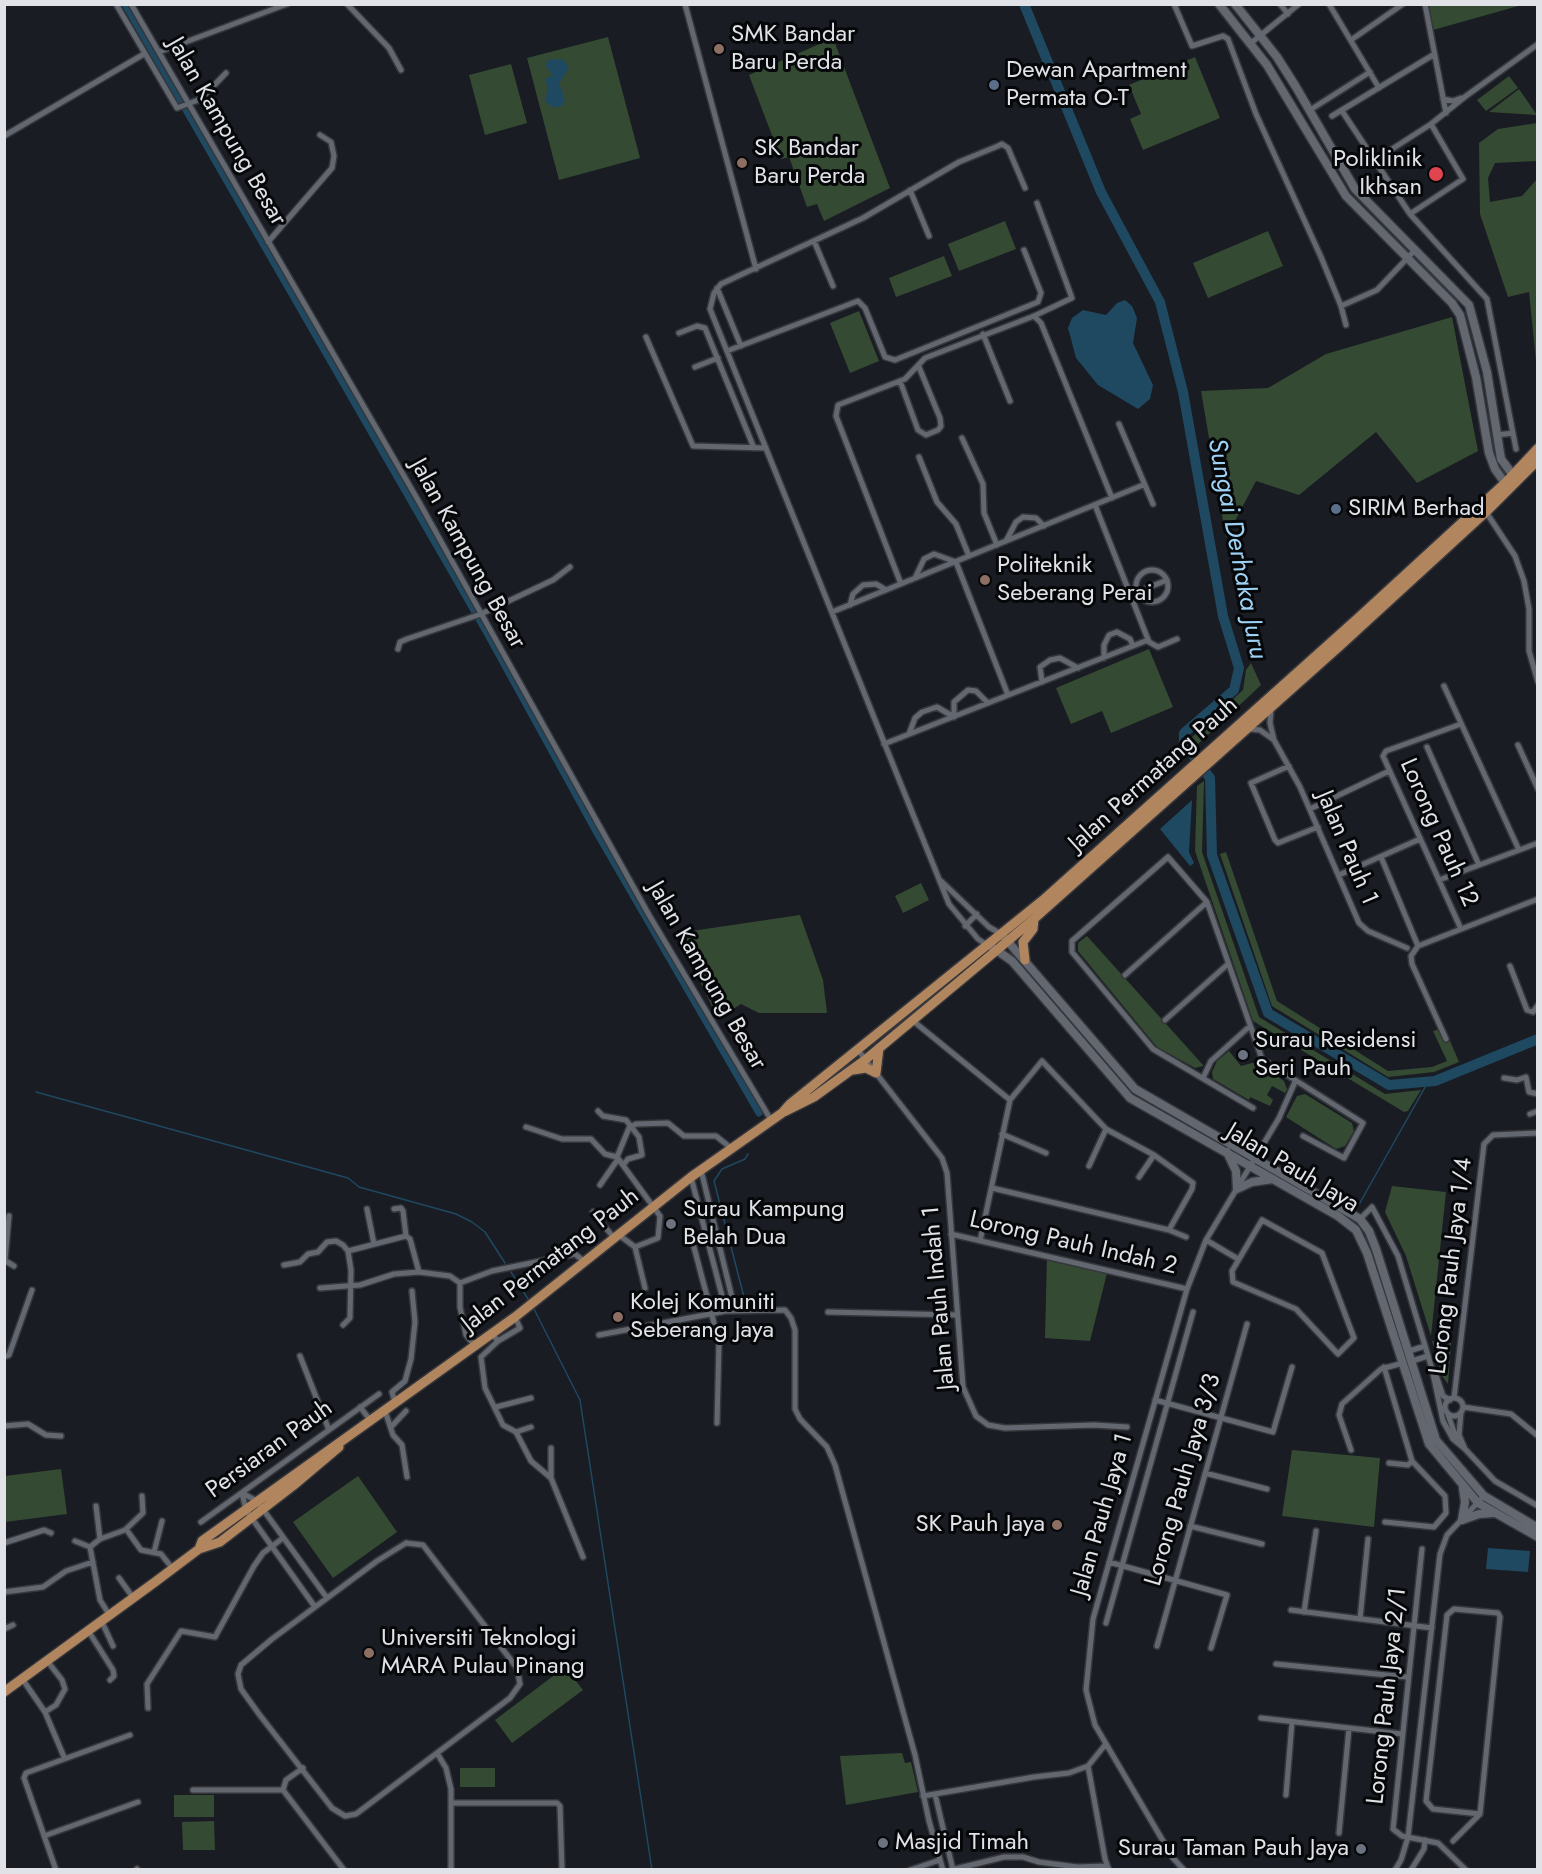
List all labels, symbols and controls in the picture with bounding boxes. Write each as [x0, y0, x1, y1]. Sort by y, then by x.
place label: SMK Bandar Baru Perda [731, 21, 855, 77]
street label: Jalan Kampung Besar [160, 33, 292, 231]
marker: SMK Bandar Baru Perda [712, 42, 726, 56]
place label: Dewan Apartment Permata O-T [1006, 57, 1186, 113]
marker: Dewan Apartment Permata O-T [987, 78, 1001, 92]
place label: SK Bandar Baru Perda [754, 135, 865, 191]
place label: Poliklinik Ikhsan [1333, 146, 1422, 202]
marker: SK Bandar Baru Perda [735, 156, 749, 170]
marker: Poliklinik Ikhsan [1427, 165, 1445, 183]
water label: Sungai Derhaka Juru [1199, 436, 1273, 662]
street label: Jalan Kampung Besar [403, 454, 531, 654]
place label: SIRIM Berhad [1348, 495, 1485, 523]
marker: SIRIM Berhad [1329, 502, 1343, 516]
place label: Politeknik Seberang Perai [997, 552, 1153, 608]
marker: Politeknik Seberang Perai [978, 573, 992, 587]
street label: Jalan Permatang Pauh [1064, 692, 1244, 858]
street label: Lorong Pauh 12 [1392, 754, 1484, 912]
street label: Jalan Pauh 1 [1309, 787, 1383, 909]
street label: Jalan Kampung Besar [640, 877, 772, 1075]
place label: Surau Residensi Seri Pauh [1255, 1027, 1417, 1083]
marker: Surau Residensi Seri Pauh [1236, 1048, 1250, 1062]
street label: Jalan Pauh Jaya [1220, 1118, 1364, 1220]
street label: Lorong Pauh Jaya 1/4 [1424, 1156, 1480, 1376]
street label: Jalan Permatang Pauh [456, 1183, 646, 1339]
place label: Surau Kampung Belah Dua [683, 1196, 845, 1252]
street label: Jalan Pauh Indah 1 [918, 1205, 962, 1391]
street label: Lorong Pauh Indah 2 [967, 1206, 1179, 1282]
marker: Surau Kampung Belah Dua [664, 1217, 678, 1231]
place label: Kolej Komuniti Seberang Jaya [630, 1289, 775, 1345]
marker: Kolej Komuniti Seberang Jaya [611, 1310, 625, 1324]
street label: Lorong Pauh Jaya 3/3 [1140, 1371, 1228, 1589]
street label: Persiaran Pauh [201, 1394, 339, 1506]
street label: Jalan Pauh Jaya 1 [1066, 1430, 1140, 1600]
place label: SK Pauh Jaya [915, 1511, 1045, 1539]
marker: SK Pauh Jaya [1050, 1518, 1064, 1532]
street label: Lorong Pauh Jaya 2/1 [1362, 1586, 1414, 1806]
place label: Universiti Teknologi MARA Pulau Pinang [381, 1625, 585, 1681]
marker: Universiti Teknologi MARA Pulau Pinang [362, 1646, 376, 1660]
place label: Masjid Timah [895, 1829, 1029, 1857]
place label: Surau Taman Pauh Jaya [1118, 1835, 1349, 1863]
marker: Masjid Timah [876, 1836, 890, 1850]
marker: Surau Taman Pauh Jaya [1354, 1842, 1368, 1856]

